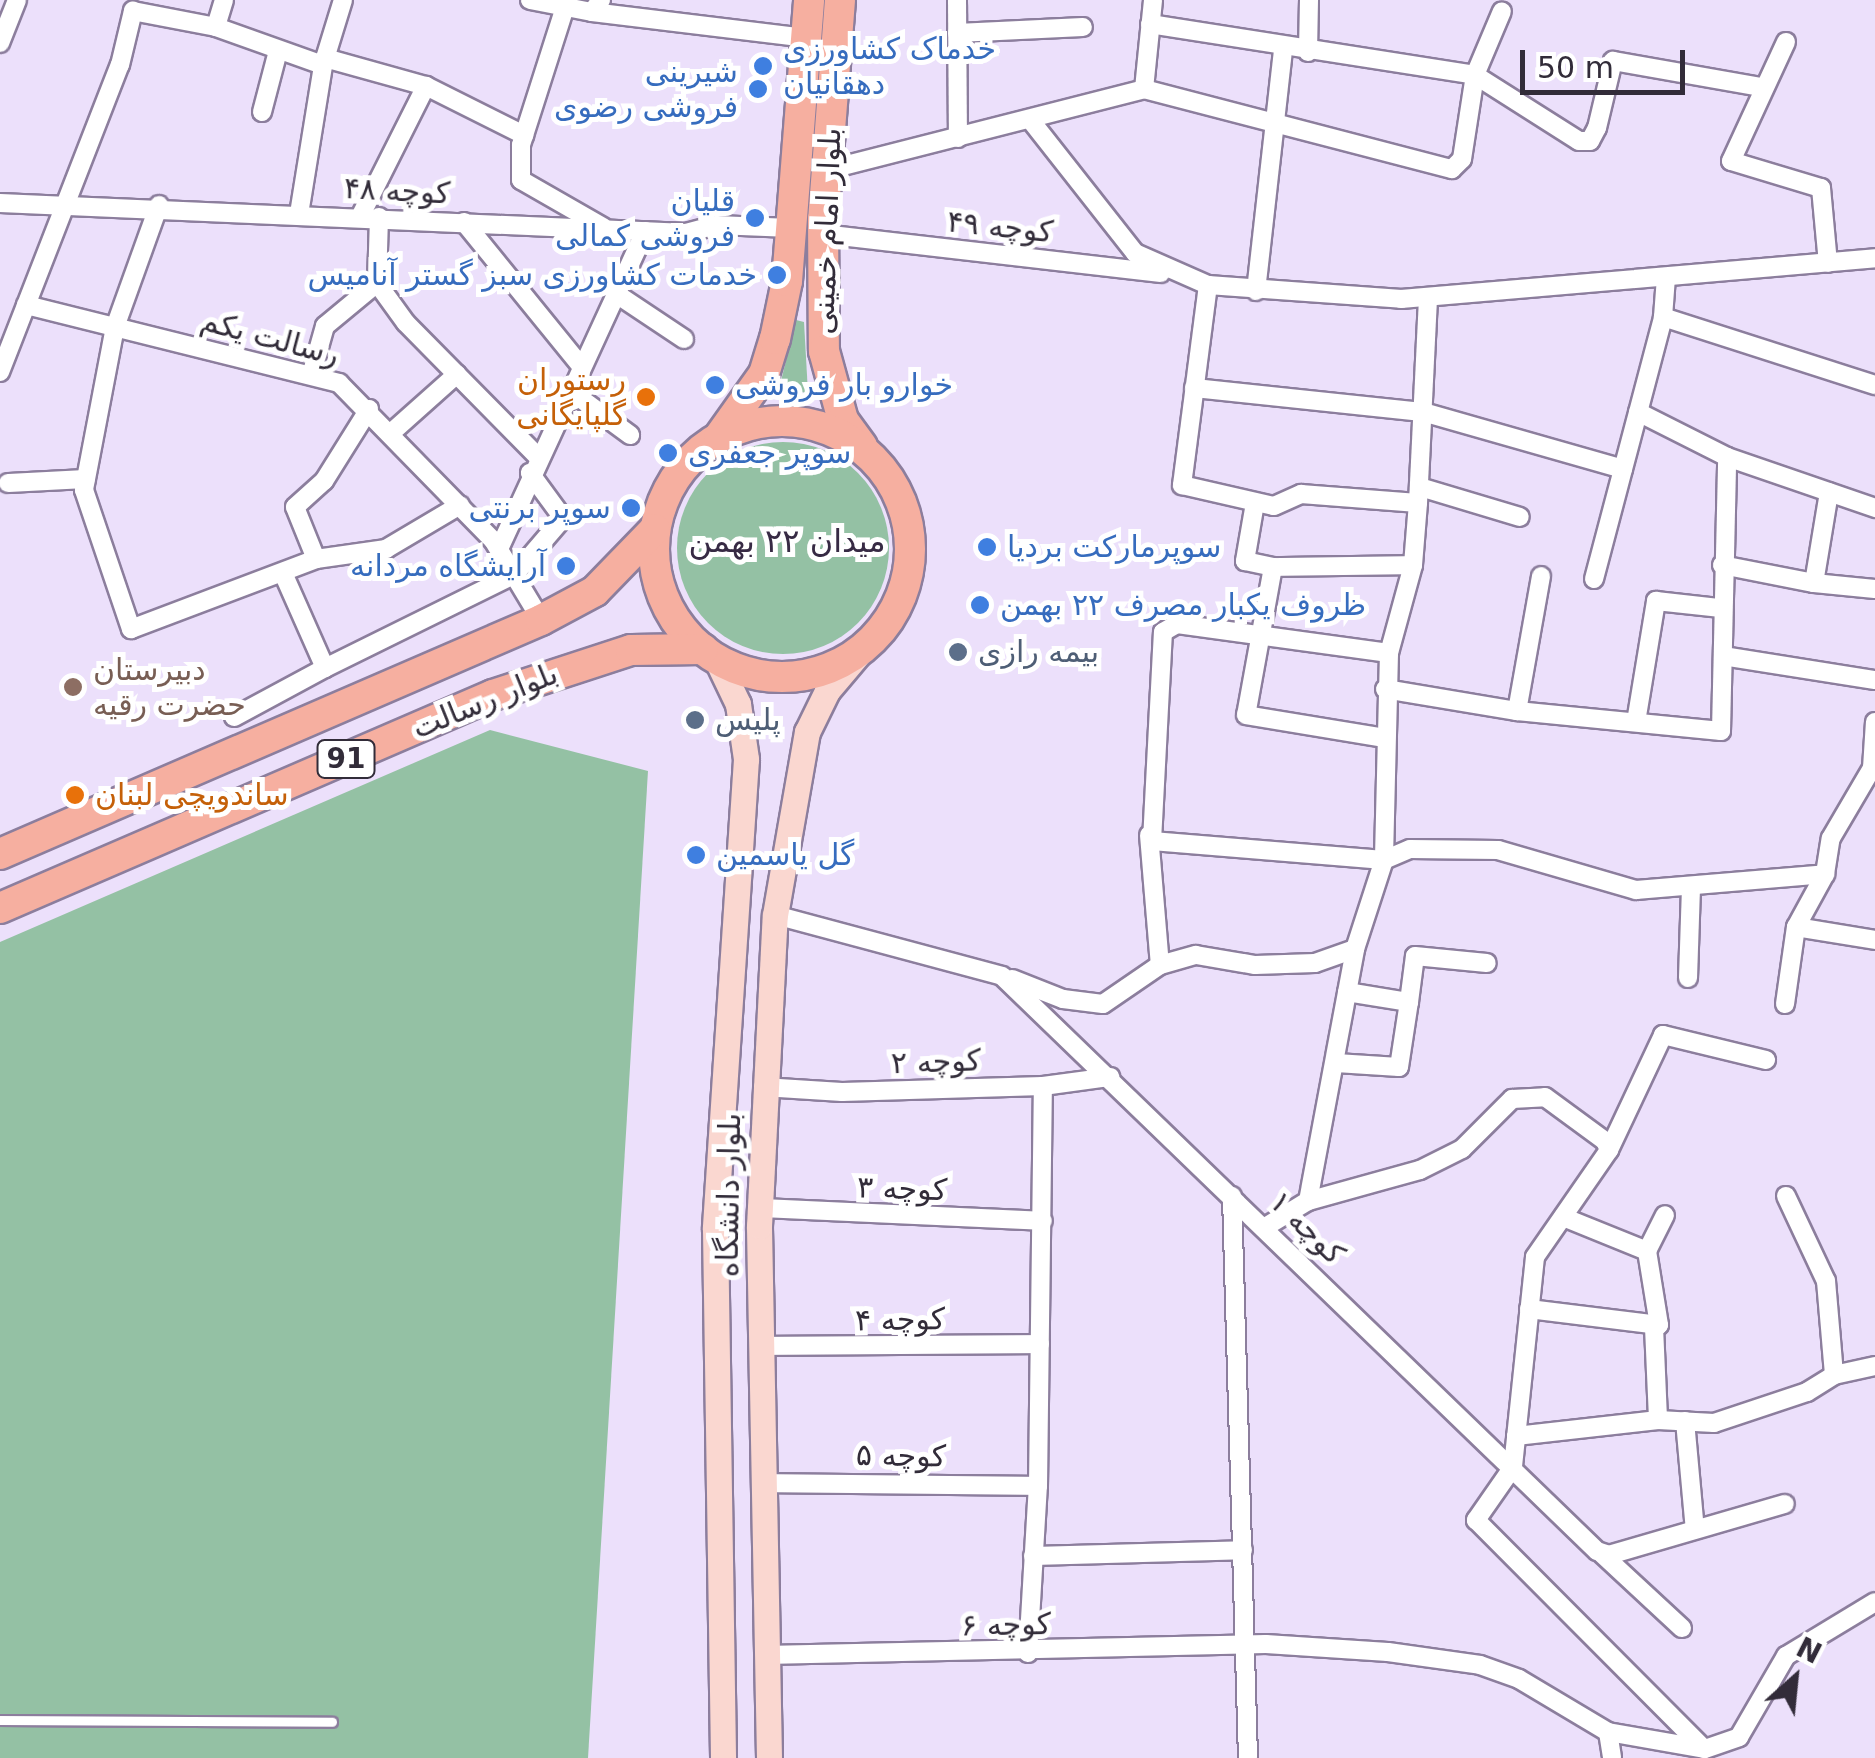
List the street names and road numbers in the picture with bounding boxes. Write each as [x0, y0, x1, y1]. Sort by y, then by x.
street label: بلوار امام خمینی [805, 127, 849, 335]
street label: کوچه ۴۸ [343, 170, 451, 212]
street label: کوچه ۴۹ [945, 204, 1055, 250]
street label: رسالت یکم [197, 302, 343, 374]
street label: بلوار رسالت [407, 656, 563, 746]
road number: 91 [316, 736, 376, 782]
street label: کوچه ۲ [890, 1042, 982, 1082]
street label: بلوار دانشگاه [710, 1113, 748, 1277]
street label: کوچه ۳ [856, 1169, 948, 1209]
street label: کوچه ۱ [1262, 1184, 1352, 1272]
street label: کوچه ۴ [855, 1301, 945, 1339]
street label: کوچه ۵ [856, 1437, 946, 1475]
street label: کوچه ۶ [961, 1606, 1051, 1644]

